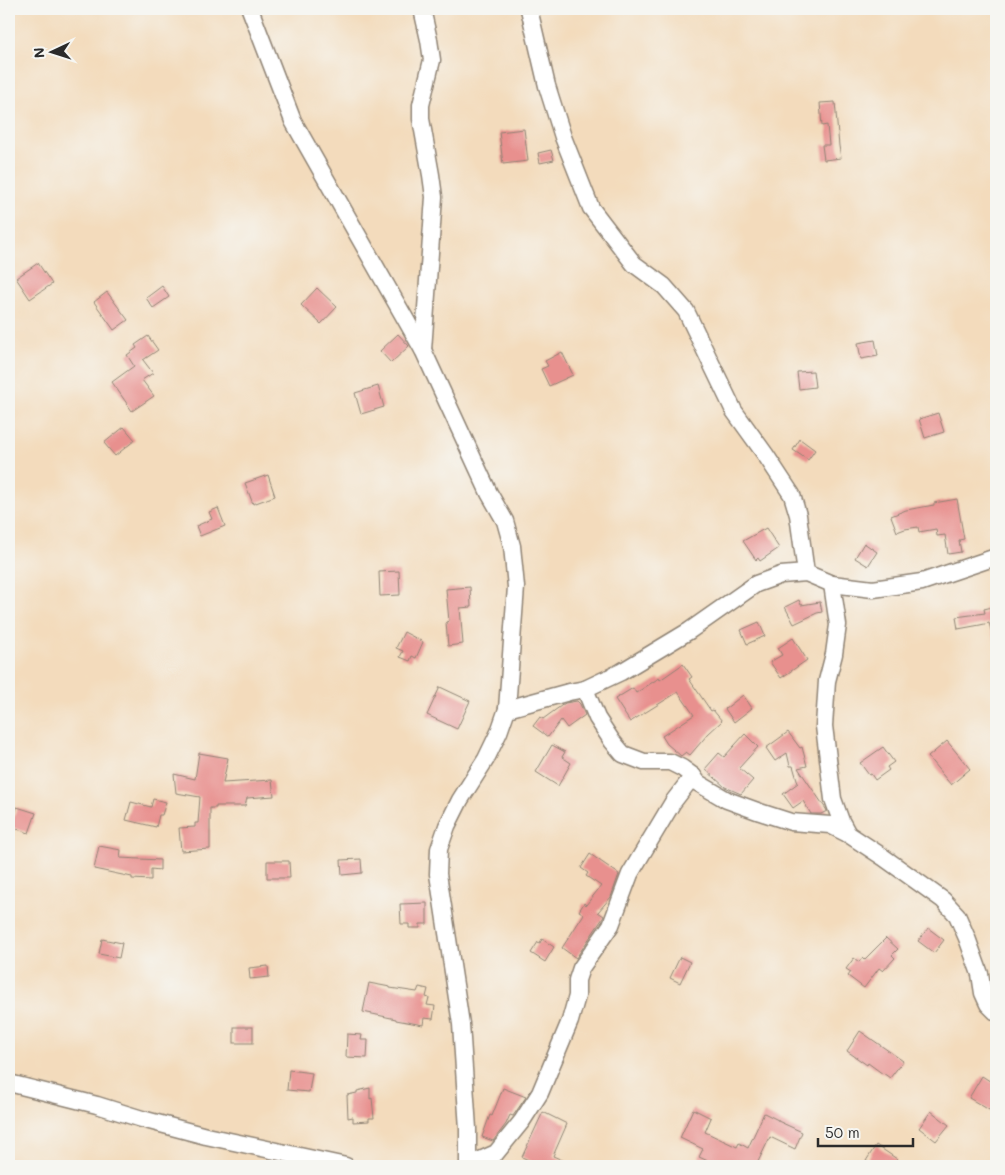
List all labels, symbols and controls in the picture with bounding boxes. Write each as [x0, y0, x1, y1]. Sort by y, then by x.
north arrow [28, 28, 78, 78]
text: N [29, 47, 48, 59]
scale bar [818, 1115, 912, 1147]
text: 50 m [825, 1122, 860, 1142]

